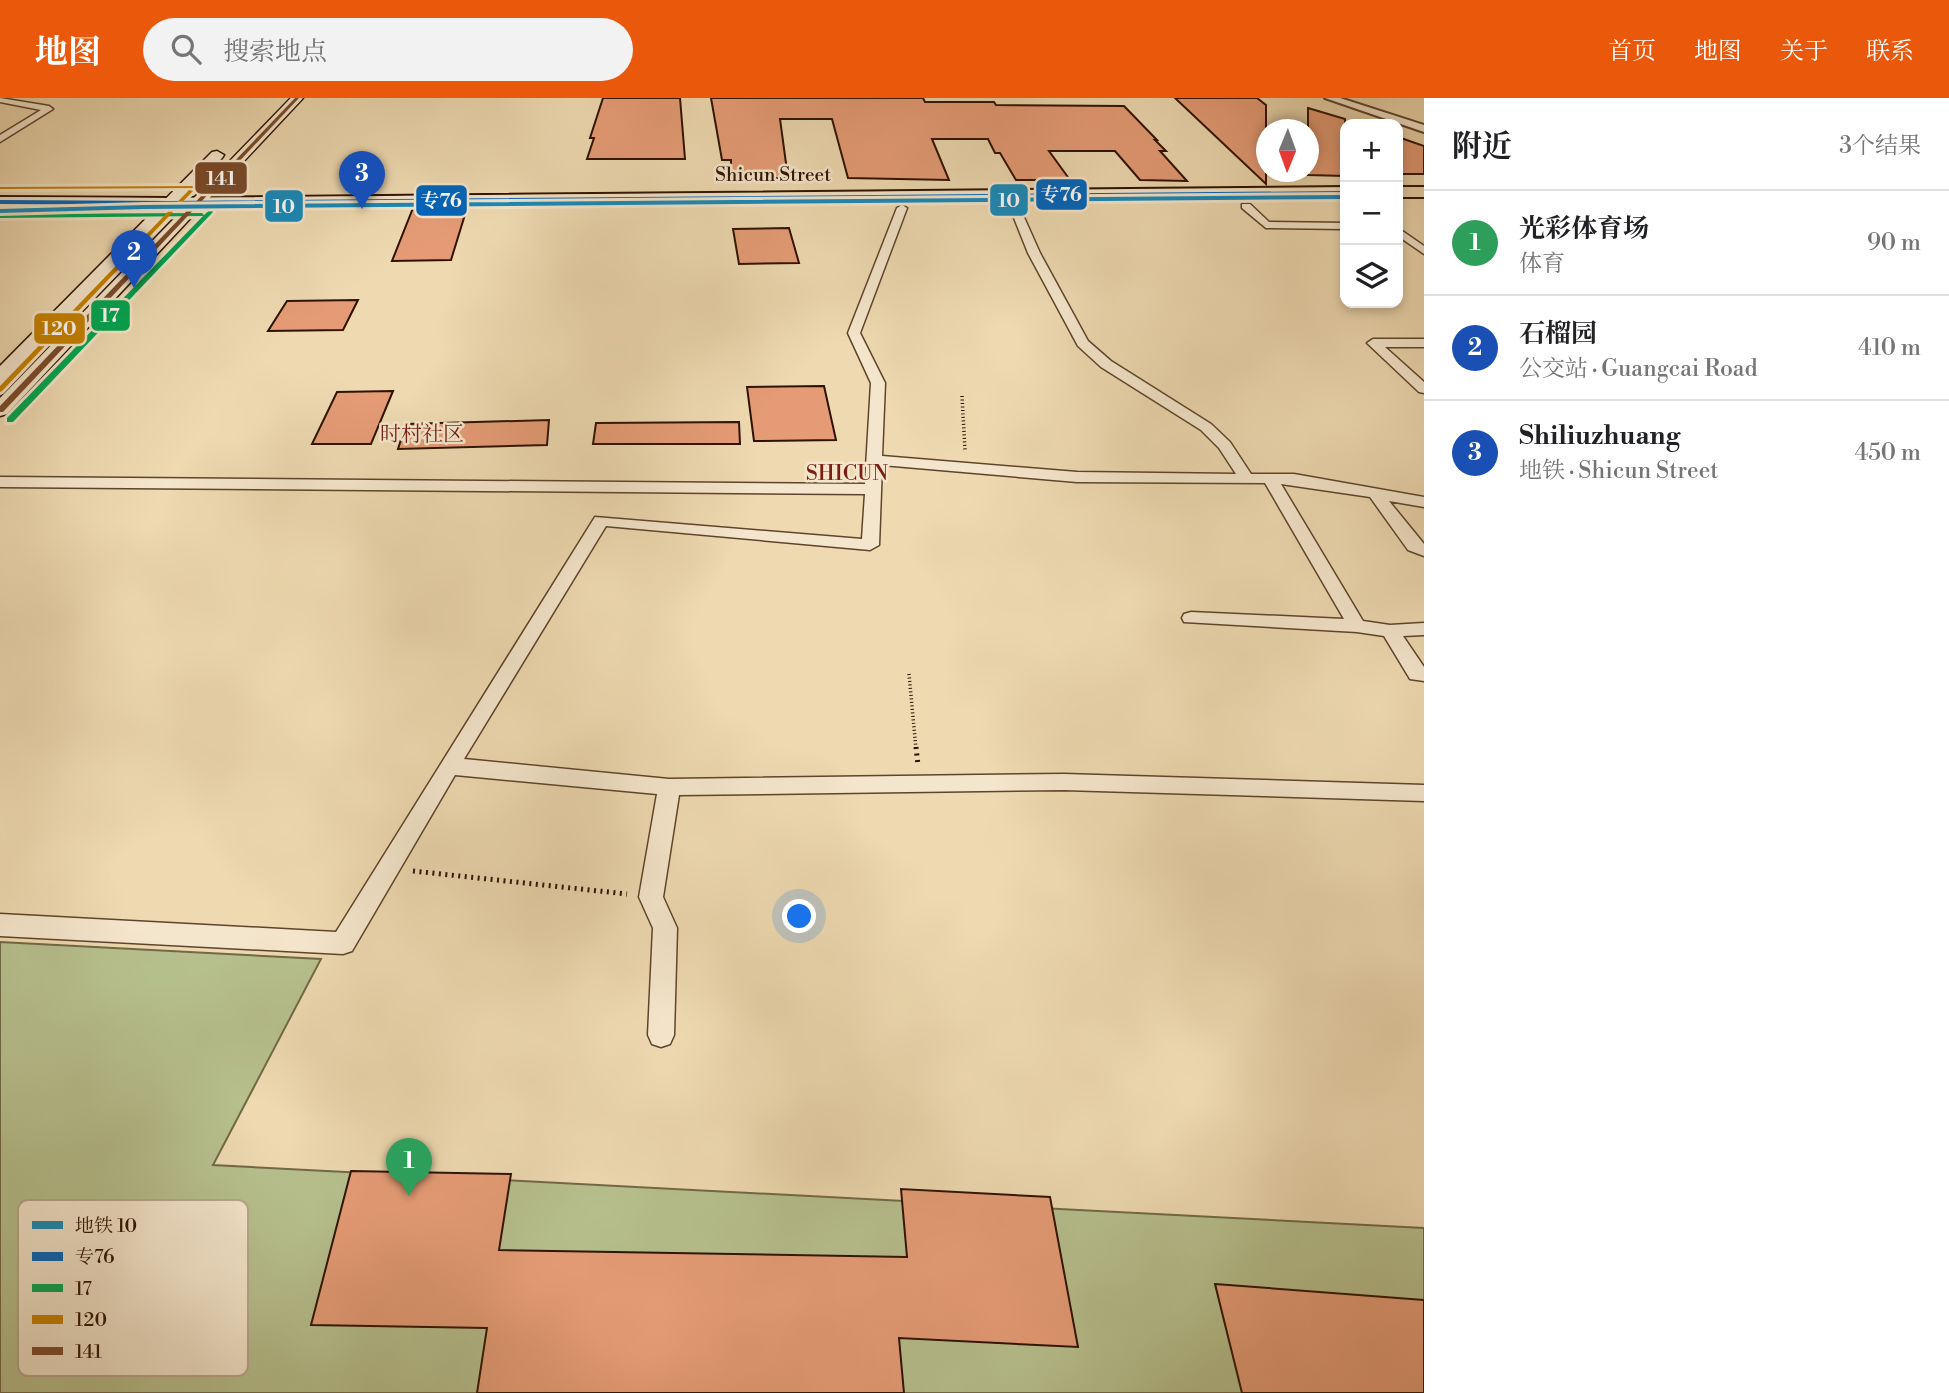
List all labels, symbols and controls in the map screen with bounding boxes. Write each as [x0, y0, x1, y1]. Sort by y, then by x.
search box [143, 18, 633, 81]
icon: search [167, 30, 205, 68]
text: 地图 [35, 33, 101, 74]
text: 搜索地点 [223, 36, 327, 68]
text: 首页 [1608, 37, 1656, 67]
text: 地图 [1694, 37, 1742, 67]
text: 关于 [1780, 37, 1828, 67]
text: 联系 [1866, 37, 1914, 67]
north arrow [1256, 119, 1319, 182]
map controls [1340, 119, 1403, 308]
button: + [1340, 119, 1403, 182]
text: 附近 [1452, 128, 1512, 166]
text: 3个结果 [1839, 132, 1921, 160]
pin: 3 [339, 151, 385, 209]
line badge: 141 [194, 161, 248, 195]
street label: Shicun Street [715, 163, 831, 187]
text: 141 [206, 167, 236, 191]
line badge: 专76 [1035, 178, 1088, 211]
button: − [1340, 182, 1403, 245]
line badge: 10 [989, 183, 1029, 217]
text: 专76 [1040, 183, 1082, 207]
line badge: 专76 [415, 184, 468, 217]
line badge: 10 [264, 189, 304, 223]
text: 专76 [420, 189, 462, 213]
text: 10 [998, 189, 1020, 213]
text: 10 [273, 195, 295, 219]
text: 光彩体育场 [1519, 213, 1649, 245]
text: 1 [1469, 229, 1481, 257]
text: 90 m [1867, 229, 1921, 257]
pin: 2 [111, 230, 157, 288]
button: layers [1340, 245, 1403, 308]
text: 体育 [1519, 250, 1565, 278]
line badge: 17 [90, 299, 131, 332]
text: 17 [100, 304, 120, 328]
line badge: 120 [33, 312, 86, 345]
text: 120 [41, 317, 77, 341]
text: 石榴园 [1519, 318, 1597, 350]
text: 2 [1468, 334, 1482, 362]
text: 410 m [1858, 334, 1921, 362]
text: 公交站 · Guangcai Road [1519, 355, 1758, 383]
text: Shiliuzhuang [1519, 420, 1680, 452]
district label: 时村社区 [380, 422, 464, 448]
text: 3 [1468, 439, 1482, 467]
text: 450 m [1855, 439, 1921, 467]
text: 地铁 · Shicun Street [1519, 457, 1718, 485]
district label: SHICUN [806, 461, 889, 487]
your location [782, 899, 816, 933]
pin: 1 [386, 1138, 432, 1196]
legend [18, 1200, 248, 1376]
text: 地铁 10 [75, 1214, 137, 1238]
text: 专76 [75, 1245, 114, 1269]
text: 17 [75, 1277, 92, 1301]
text: 120 [75, 1308, 107, 1332]
text: 141 [75, 1340, 102, 1364]

